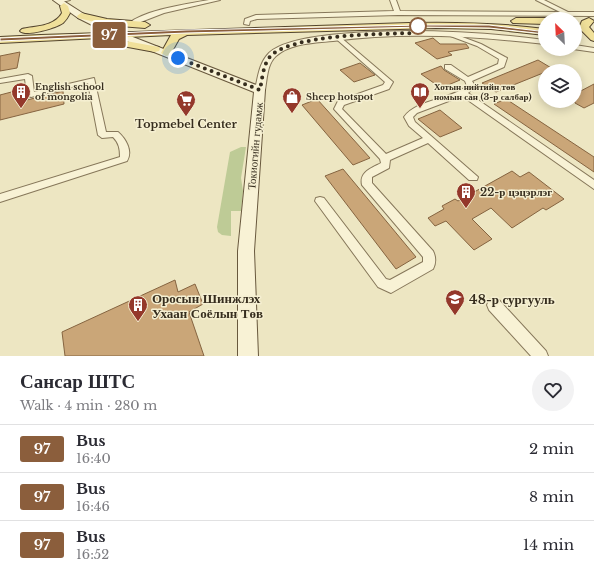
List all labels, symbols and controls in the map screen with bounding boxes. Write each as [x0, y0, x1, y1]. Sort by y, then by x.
north arrow [538, 12, 582, 56]
map controls [538, 12, 582, 108]
unlabelled marker [409, 17, 427, 35]
line badge: 97 [91, 22, 127, 48]
text: 97 [101, 26, 117, 44]
your location [168, 48, 188, 68]
button: layers [538, 64, 582, 108]
building icon: English school of mongolia [10, 81, 32, 109]
place label: English school of mongolia [35, 81, 104, 102]
library icon: Хотын нийтийн төв номын сан (3-р салбар) [409, 81, 431, 109]
place label: Хотын нийтийн төв номын сан (3-р салбар) [434, 81, 532, 102]
shop icon: Sheep hotspot [281, 86, 303, 114]
supermarket icon: Topmebel Center [175, 89, 197, 117]
place label: Sheep hotspot [306, 91, 374, 102]
street label: Токиогийн гудамж [244, 101, 266, 190]
place label: Topmebel Center [135, 117, 238, 131]
building icon: 22-р цэцэрлэг [455, 181, 477, 209]
place label: 22-р цэцэрлэг [480, 185, 552, 199]
school or university icon: 48-р сургууль [444, 288, 466, 316]
place label: Оросын Шинжлэх Ухаан Соёлын Төв [152, 290, 263, 322]
place label: 48-р сургууль [469, 291, 555, 308]
building icon: Оросын Шинжлэх Ухаан Соёлын Төв [127, 294, 149, 322]
button: heart [532, 369, 574, 411]
text: Сансар ШТС [20, 370, 135, 393]
text: Walk · 4 min · 280 m [20, 397, 157, 414]
text: Bus [76, 431, 106, 450]
text: 2 min [529, 439, 574, 458]
text: 97 [34, 440, 50, 458]
text: 16:40 [76, 450, 111, 467]
text: Bus [76, 479, 106, 498]
text: 8 min [529, 487, 574, 506]
text: 97 [34, 488, 50, 506]
text: 16:46 [76, 498, 110, 515]
text: Bus [76, 527, 106, 546]
text: 14 min [523, 535, 574, 554]
text: 97 [34, 536, 50, 554]
text: 16:52 [76, 546, 109, 563]

